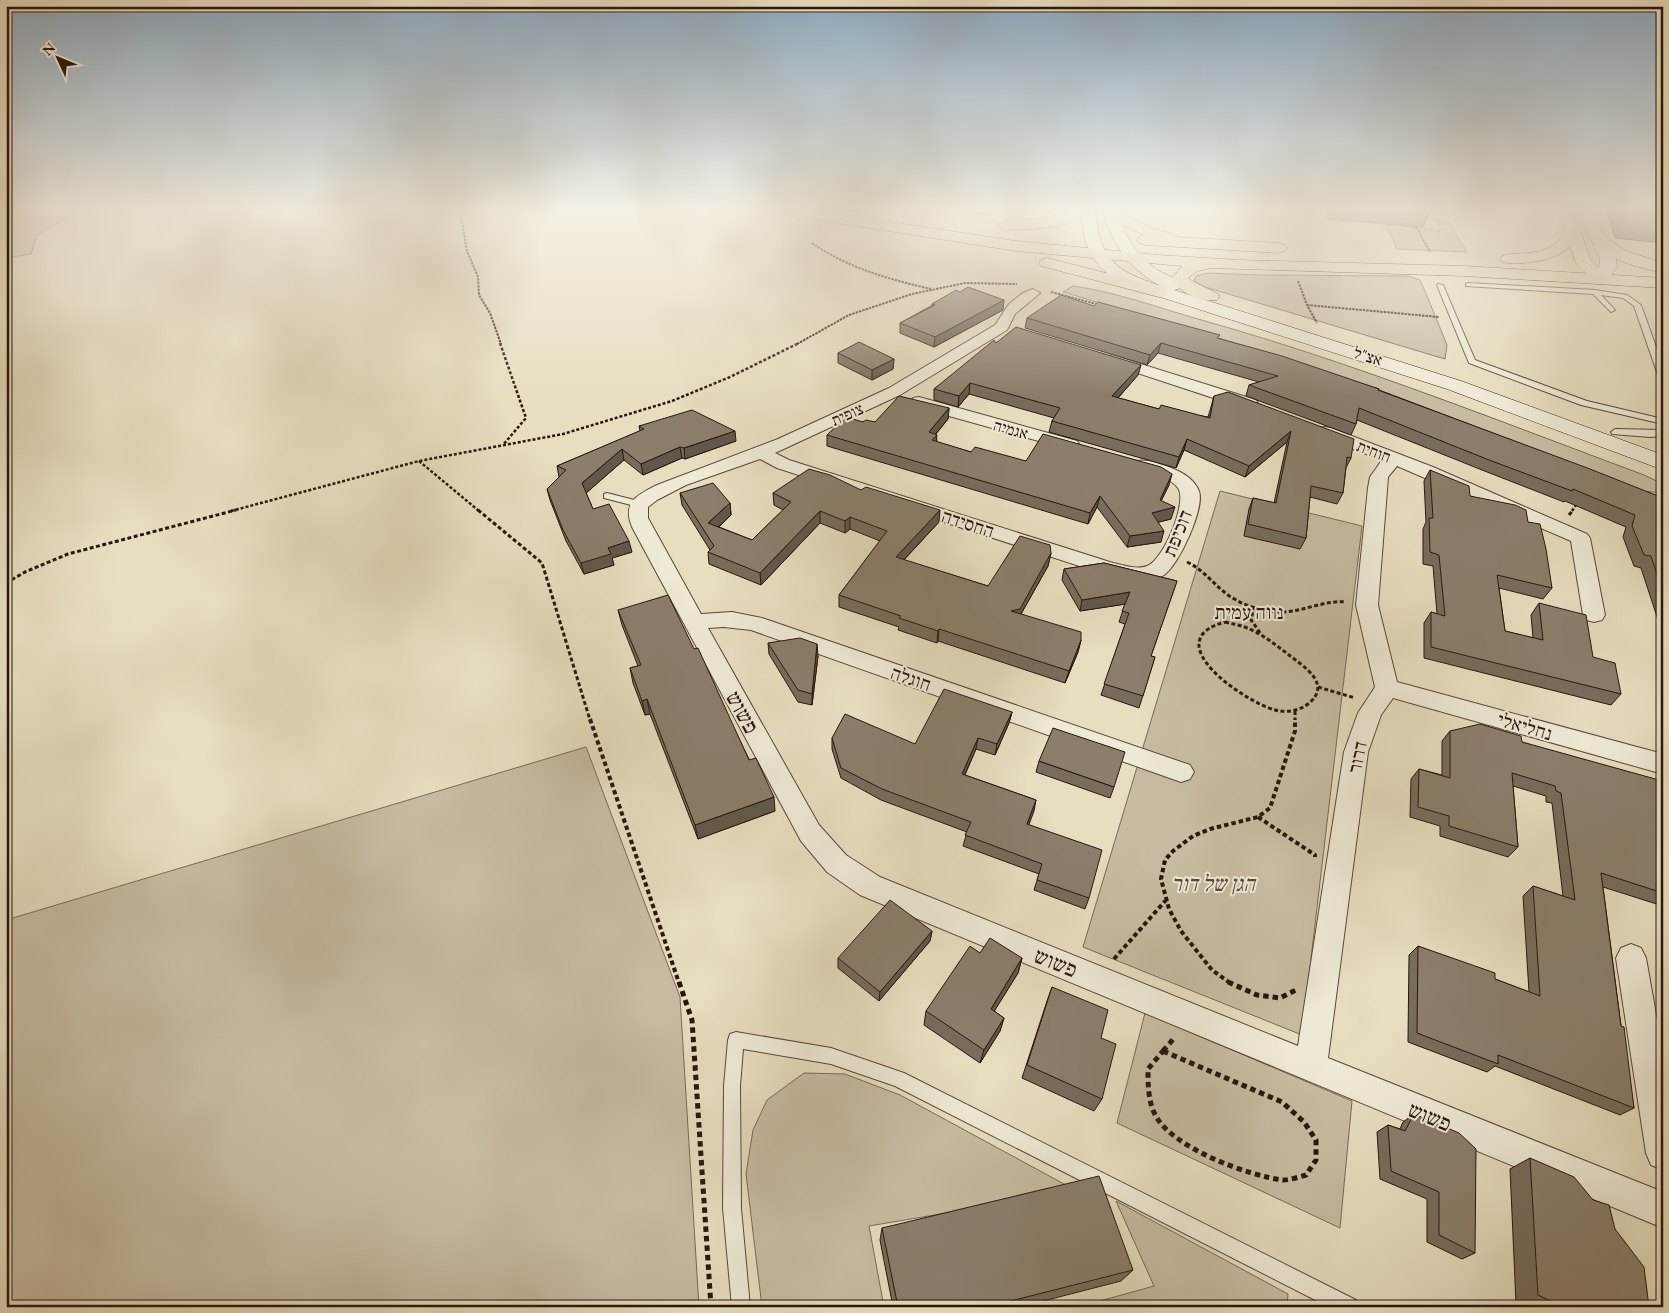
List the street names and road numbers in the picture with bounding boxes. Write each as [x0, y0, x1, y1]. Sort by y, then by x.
street label: אצ"ל [1351, 342, 1385, 371]
street label: צופית [828, 398, 867, 431]
street label: אגמיה [991, 415, 1031, 444]
street label: חוחית [1354, 435, 1394, 468]
street label: החסידה [938, 503, 997, 544]
street label: דוכיפת [1157, 506, 1198, 560]
street label: חוגלה [887, 660, 934, 697]
street label: פשוש [719, 686, 766, 739]
street label: נחליאלי [1495, 707, 1555, 746]
street label: דרור [1342, 739, 1373, 775]
street label: פשוש [1030, 941, 1082, 984]
street label: פשוש [1404, 1095, 1456, 1138]

